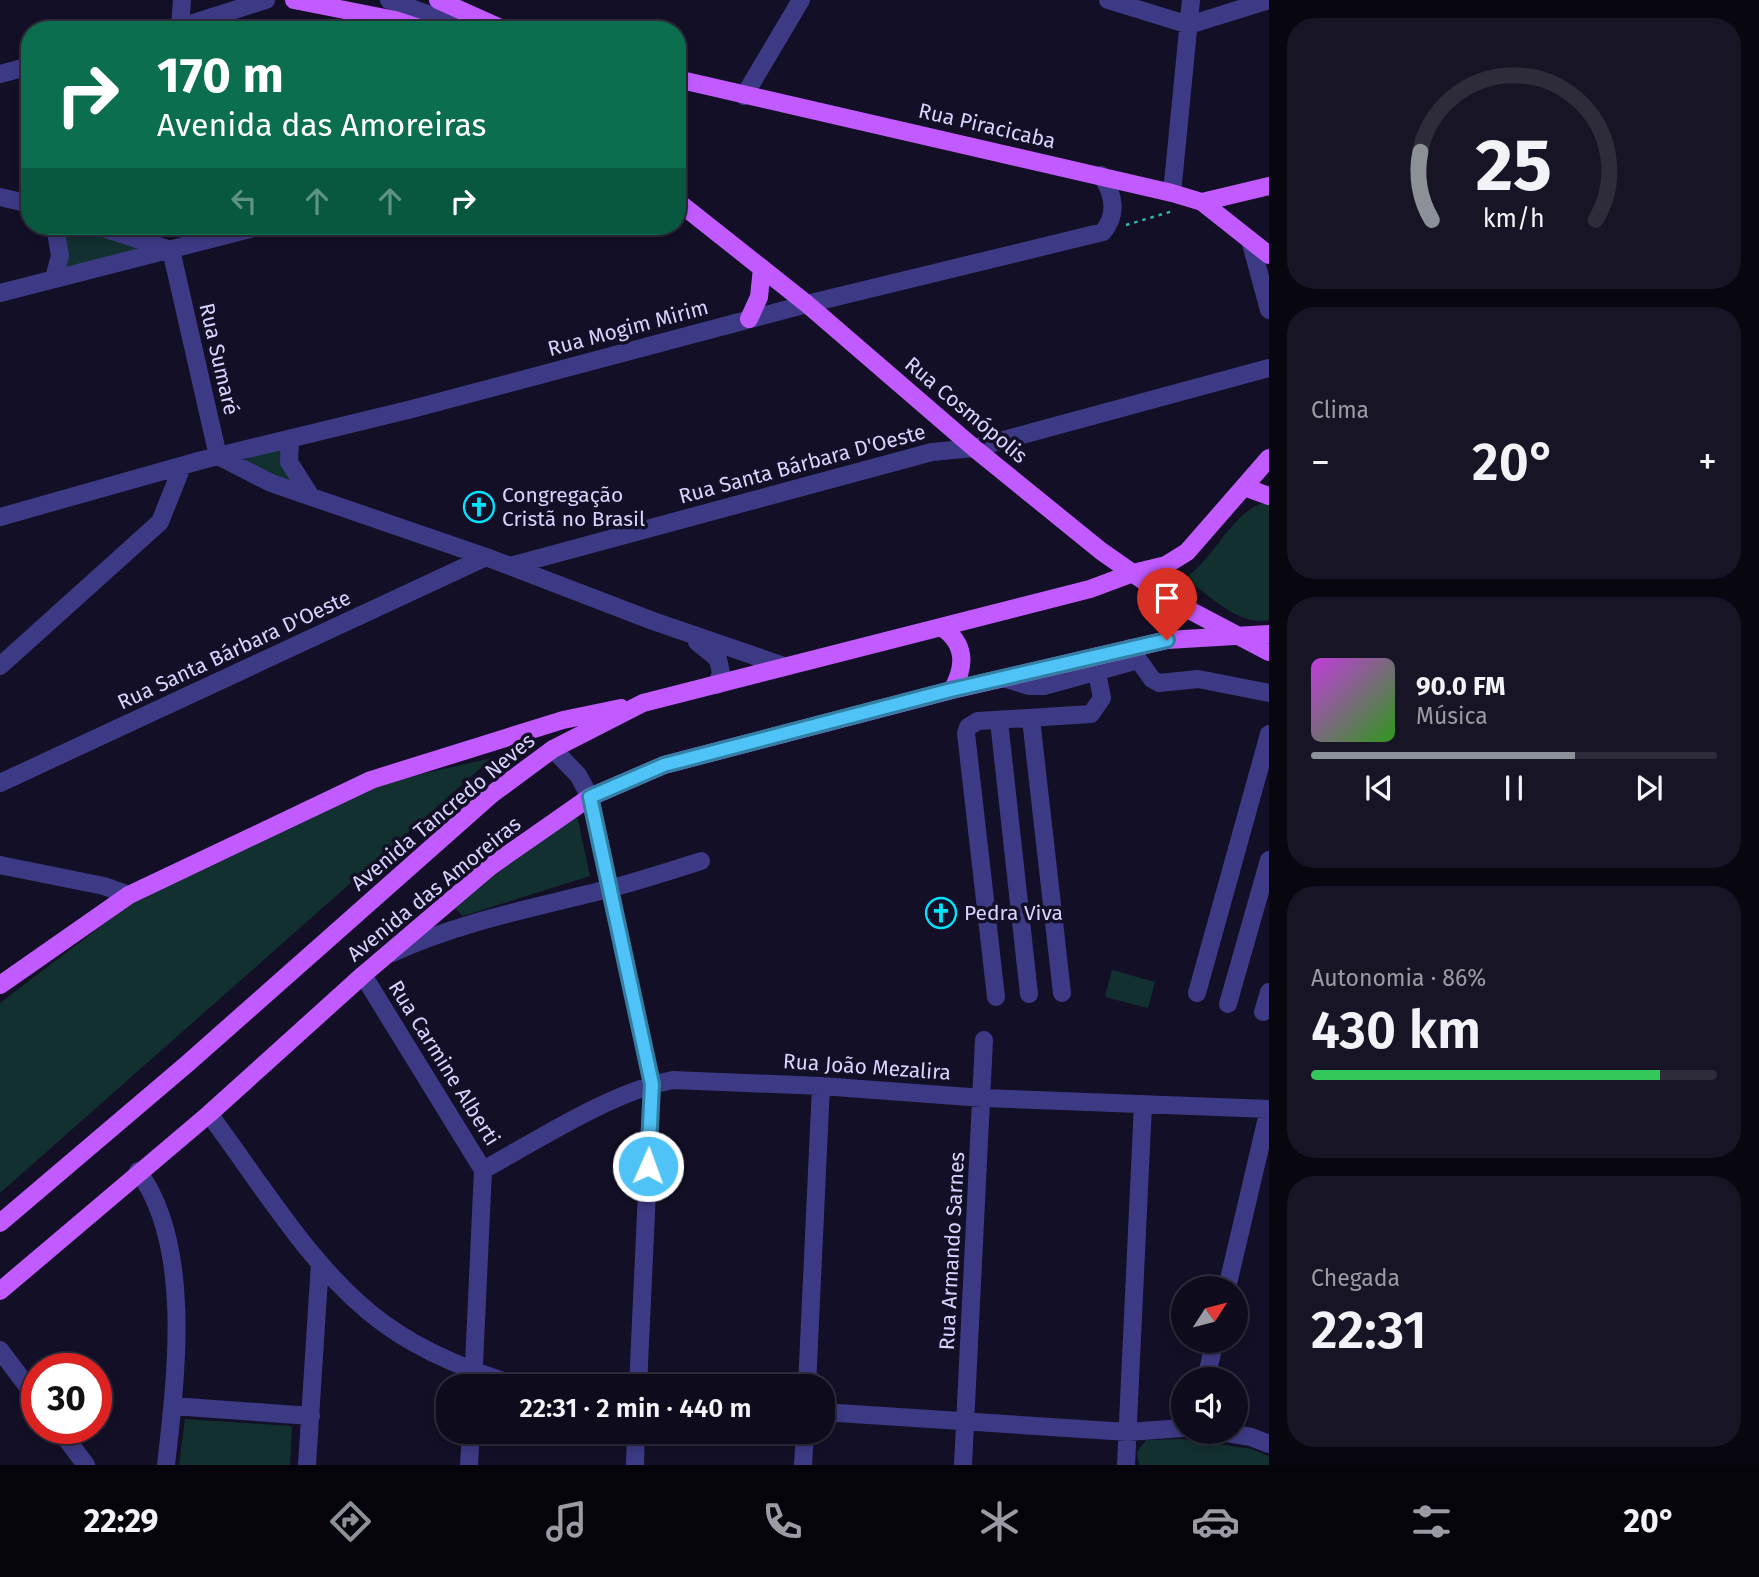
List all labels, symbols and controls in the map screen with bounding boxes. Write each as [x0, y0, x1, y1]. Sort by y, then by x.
text: 170 m [157, 46, 284, 105]
icon: right [42, 49, 133, 140]
street label: Rua Piracicaba [916, 98, 1058, 154]
text: Avenida das Amoreiras [157, 106, 486, 144]
text: 25 [1476, 122, 1552, 209]
icon: left [225, 182, 263, 220]
icon: ahead [298, 182, 336, 220]
icon: ahead [371, 182, 409, 220]
icon: right [444, 182, 482, 220]
text: km/h [1483, 204, 1545, 234]
street label: Rua Mogim Mirim [545, 294, 711, 362]
street label: Rua Sumaré [194, 301, 244, 417]
street label: Rua Cosmópolis [899, 351, 1033, 469]
text: Clima [1311, 396, 1369, 424]
street label: Rua Santa Bárbara D'Oeste [676, 419, 928, 509]
text: 20° [1472, 431, 1556, 494]
text: − [1311, 439, 1330, 485]
text: + [1698, 439, 1717, 485]
place label: Congregação Cristã no Brasil [502, 482, 645, 532]
church icon: Congregação Cristã no Brasil [462, 490, 496, 524]
pin [1137, 568, 1197, 640]
icon: arrive [1148, 579, 1186, 617]
street label: Rua Santa Bárbara D'Oeste [113, 584, 355, 716]
text: 90.0 FM [1416, 671, 1505, 702]
text: Música [1416, 702, 1488, 730]
street label: Avenida Tancredo Neves [346, 727, 540, 896]
icon: previous [1360, 769, 1398, 807]
icon: pause [1495, 769, 1533, 807]
icon: next [1630, 769, 1668, 807]
street label: Avenida das Amoreiras [342, 811, 526, 967]
church icon: Pedra Viva [924, 896, 958, 930]
place label: Pedra Viva [964, 900, 1063, 926]
text: Autonomia · 86% [1311, 964, 1486, 992]
street label: Rua Carmine Alberti [383, 976, 505, 1150]
text: 430 km [1311, 999, 1481, 1062]
street label: Rua João Mezalira [782, 1048, 952, 1086]
position arrow [611, 1129, 685, 1203]
street label: Rua Armando Sarnes [934, 1151, 970, 1351]
text: Chegada [1311, 1264, 1400, 1292]
north arrow [1171, 1276, 1248, 1353]
map controls [1171, 1276, 1248, 1444]
text: 22:31 [1311, 1299, 1427, 1362]
speed limit sign: 30 [21, 1353, 112, 1444]
button: sound [1171, 1367, 1248, 1444]
text: 22:31 · 2 min · 440 m [519, 1393, 752, 1424]
icon: directions [326, 1497, 375, 1546]
icon: music [542, 1497, 591, 1546]
icon: phone [758, 1497, 807, 1546]
icon: climate [975, 1497, 1024, 1546]
icon: car [1191, 1497, 1240, 1546]
icon: filters [1407, 1497, 1456, 1546]
text: 22:29 [84, 1502, 159, 1540]
text: 20° [1623, 1502, 1675, 1540]

